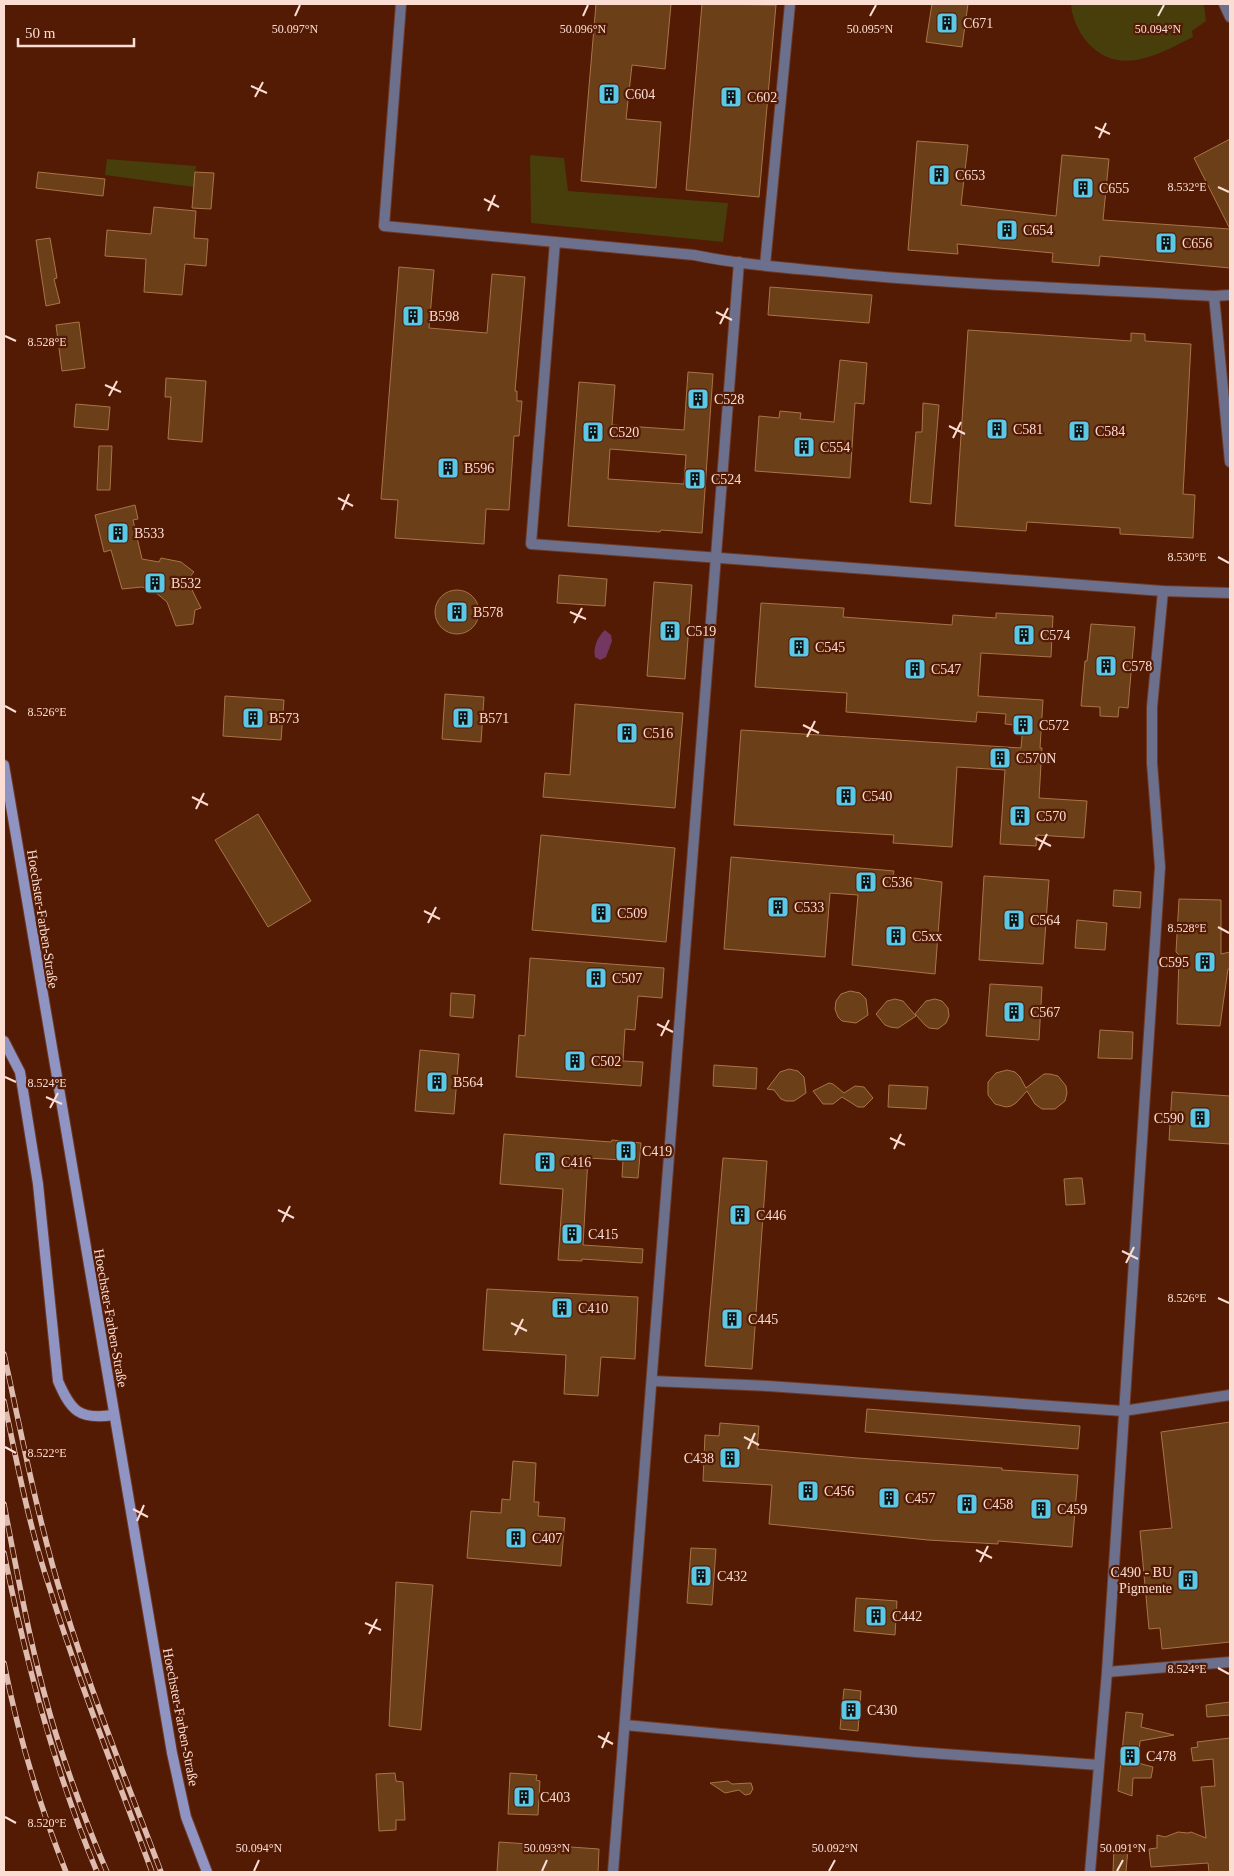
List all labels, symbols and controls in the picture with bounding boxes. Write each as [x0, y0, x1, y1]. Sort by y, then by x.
building icon: C671 [935, 11, 959, 35]
scale bar [18, 15, 134, 47]
place label: C671 [963, 16, 993, 31]
text: 50.097°N [272, 22, 319, 36]
text: 50.096°N [560, 22, 607, 36]
text: 50.095°N [847, 22, 894, 36]
text: 50.094°N [1135, 22, 1182, 36]
text: 50 m [25, 25, 56, 41]
building icon: C604 [597, 82, 621, 106]
building icon: C602 [719, 85, 743, 109]
place label: C604 [625, 87, 655, 102]
place label: C602 [747, 90, 777, 105]
building icon: C653 [927, 163, 951, 187]
place label: C653 [955, 168, 985, 183]
building icon: C655 [1071, 176, 1095, 200]
text: 8.532°E [1167, 180, 1207, 194]
place label: C655 [1099, 181, 1129, 196]
building icon: C654 [995, 218, 1019, 242]
place label: C654 [1023, 223, 1053, 238]
building icon: C656 [1154, 231, 1178, 255]
place label: C656 [1182, 236, 1212, 251]
building icon: B598 [401, 304, 425, 328]
place label: B598 [429, 309, 459, 324]
text: 8.528°E [27, 335, 67, 349]
building icon: C528 [686, 387, 710, 411]
place label: C528 [714, 392, 744, 407]
building icon: C581 [985, 417, 1009, 441]
building icon: C584 [1067, 419, 1091, 443]
building icon: C520 [581, 420, 605, 444]
place label: C581 [1013, 422, 1043, 437]
place label: C584 [1095, 424, 1125, 439]
place label: C520 [609, 425, 639, 440]
building icon: C554 [792, 435, 816, 459]
place label: C554 [820, 440, 850, 455]
building icon: B596 [436, 456, 460, 480]
place label: B596 [464, 461, 494, 476]
building icon: C524 [683, 467, 707, 491]
place label: C524 [711, 472, 741, 487]
building icon: B533 [106, 521, 130, 545]
place label: B533 [134, 526, 164, 541]
text: 8.530°E [1167, 550, 1207, 564]
building icon: B532 [143, 571, 167, 595]
place label: B532 [171, 576, 201, 591]
building icon: B578 [445, 600, 469, 624]
place label: B578 [473, 605, 503, 620]
building icon: C519 [658, 619, 682, 643]
building icon: C574 [1012, 623, 1036, 647]
place label: C519 [686, 624, 716, 639]
place label: C574 [1040, 628, 1070, 643]
building icon: C545 [787, 635, 811, 659]
place label: C545 [815, 640, 845, 655]
building icon: C578 [1094, 654, 1118, 678]
building icon: C547 [903, 657, 927, 681]
place label: C578 [1122, 659, 1152, 674]
place label: C547 [931, 662, 961, 677]
text: 8.526°E [27, 705, 67, 719]
building icon: B573 [241, 706, 265, 730]
building icon: B571 [451, 706, 475, 730]
place label: B573 [269, 711, 299, 726]
place label: B571 [479, 711, 509, 726]
building icon: C572 [1011, 713, 1035, 737]
place label: C572 [1039, 718, 1069, 733]
building icon: C516 [615, 721, 639, 745]
place label: C516 [643, 726, 673, 741]
building icon: C570N [988, 746, 1012, 770]
place label: C570N [1016, 751, 1056, 766]
building icon: C540 [834, 784, 858, 808]
place label: C540 [862, 789, 892, 804]
building icon: C570 [1008, 804, 1032, 828]
place label: C570 [1036, 809, 1066, 824]
street label: Hoechster-Farben-Straße [24, 849, 61, 990]
building icon: C536 [854, 870, 878, 894]
place label: C536 [882, 875, 912, 890]
building icon: C533 [766, 895, 790, 919]
place label: C533 [794, 900, 824, 915]
building icon: C509 [589, 901, 613, 925]
place label: C509 [617, 906, 647, 921]
building icon: C564 [1002, 908, 1026, 932]
place label: C564 [1030, 913, 1060, 928]
text: 8.528°E [1167, 921, 1207, 935]
building icon: C5xx [884, 924, 908, 948]
place label: C5xx [912, 929, 942, 944]
building icon: C595 [1193, 950, 1217, 974]
place label: C595 [1159, 955, 1189, 970]
building icon: C507 [584, 966, 608, 990]
place label: C507 [612, 971, 642, 986]
building icon: C567 [1002, 1000, 1026, 1024]
place label: C567 [1030, 1005, 1060, 1020]
building icon: C502 [563, 1049, 587, 1073]
place label: C502 [591, 1054, 621, 1069]
building icon: B564 [425, 1070, 449, 1094]
place label: B564 [453, 1075, 483, 1090]
text: 8.524°E [27, 1076, 67, 1090]
building icon: C590 [1188, 1106, 1212, 1130]
place label: C590 [1154, 1111, 1184, 1126]
building icon: C419 [614, 1139, 638, 1163]
place label: C419 [642, 1144, 672, 1159]
building icon: C416 [533, 1150, 557, 1174]
place label: C416 [561, 1155, 591, 1170]
building icon: C446 [728, 1203, 752, 1227]
place label: C446 [756, 1208, 786, 1223]
building icon: C415 [560, 1222, 584, 1246]
place label: C415 [588, 1227, 618, 1242]
street label: Hoechster-Farben-Straße [91, 1248, 130, 1389]
text: 8.526°E [1167, 1291, 1207, 1305]
building icon: C410 [550, 1296, 574, 1320]
place label: C410 [578, 1301, 608, 1316]
building icon: C445 [720, 1307, 744, 1331]
place label: C445 [748, 1312, 778, 1327]
text: 8.522°E [27, 1446, 67, 1460]
building icon: C438 [718, 1446, 742, 1470]
place label: C438 [684, 1451, 714, 1466]
building icon: C456 [796, 1479, 820, 1503]
place label: C456 [824, 1484, 854, 1499]
building icon: C457 [877, 1486, 901, 1510]
place label: C457 [905, 1491, 935, 1506]
building icon: C458 [955, 1492, 979, 1516]
place label: C458 [983, 1497, 1013, 1512]
building icon: C459 [1029, 1497, 1053, 1521]
place label: C459 [1057, 1502, 1087, 1517]
building icon: C407 [504, 1526, 528, 1550]
place label: C407 [532, 1531, 562, 1546]
building icon: C432 [689, 1564, 713, 1588]
place label: C490 - BU Pigmente [1111, 1565, 1172, 1596]
building icon: C490 - BU Pigmente [1176, 1568, 1200, 1592]
place label: C432 [717, 1569, 747, 1584]
building icon: C442 [864, 1604, 888, 1628]
place label: C442 [892, 1609, 922, 1624]
street label: Hoechster-Farben-Straße [160, 1647, 201, 1787]
text: 8.524°E [1167, 1662, 1207, 1676]
building icon: C430 [839, 1698, 863, 1722]
place label: C430 [867, 1703, 897, 1718]
building icon: C478 [1118, 1744, 1142, 1768]
place label: C478 [1146, 1749, 1176, 1764]
building icon: C403 [512, 1785, 536, 1809]
place label: C403 [540, 1790, 570, 1805]
text: 8.520°E [27, 1816, 67, 1830]
text: 50.094°N [236, 1841, 283, 1855]
text: 50.093°N [524, 1841, 571, 1855]
text: 50.092°N [812, 1841, 859, 1855]
text: 50.091°N [1100, 1841, 1147, 1855]

